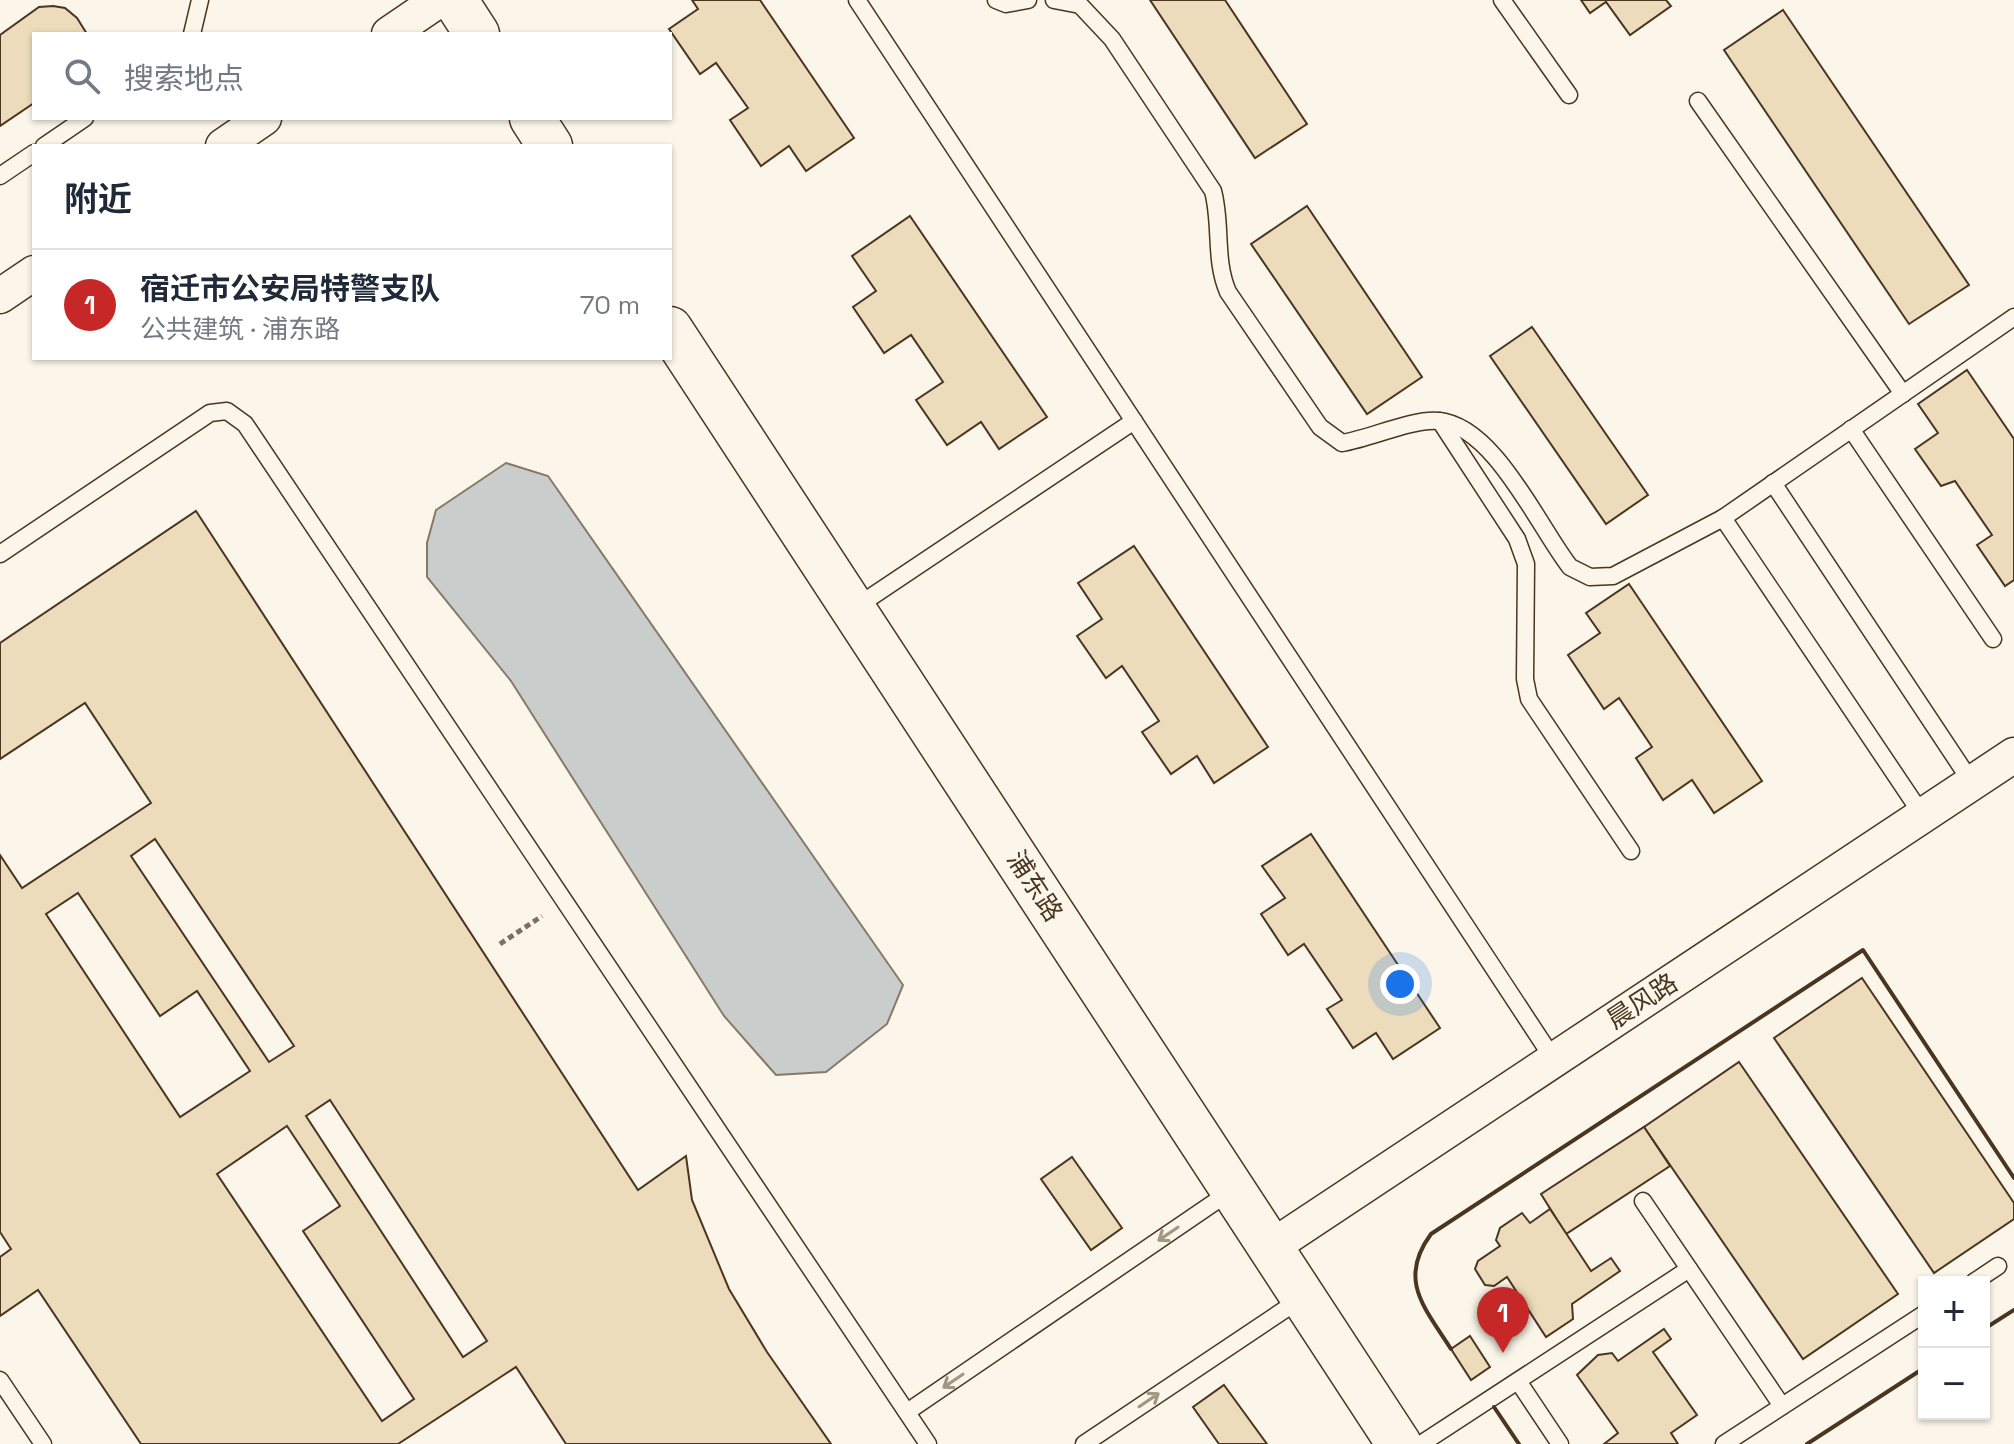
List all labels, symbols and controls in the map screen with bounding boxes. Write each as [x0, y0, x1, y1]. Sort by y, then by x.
search box [32, 32, 672, 120]
icon: search [60, 54, 104, 98]
text: 搜索地点 [124, 59, 244, 98]
text: 附近 [64, 178, 132, 221]
text: 宿迁市公安局特警支队 [140, 269, 440, 308]
text: 1 [84, 288, 96, 322]
text: 70 m [580, 288, 640, 322]
text: 公共建筑 · 浦东路 [140, 312, 340, 346]
street label: 浦东路 [999, 844, 1071, 928]
your location [1380, 964, 1420, 1004]
street label: 晨风路 [1600, 965, 1684, 1037]
one-way arrow [1157, 1226, 1180, 1242]
map controls [1918, 1276, 1990, 1420]
button: + [1918, 1276, 1990, 1348]
pin: 1 [1477, 1287, 1529, 1353]
button: − [1918, 1348, 1990, 1420]
one-way arrow [943, 1372, 965, 1389]
one-way arrow [1137, 1392, 1159, 1409]

